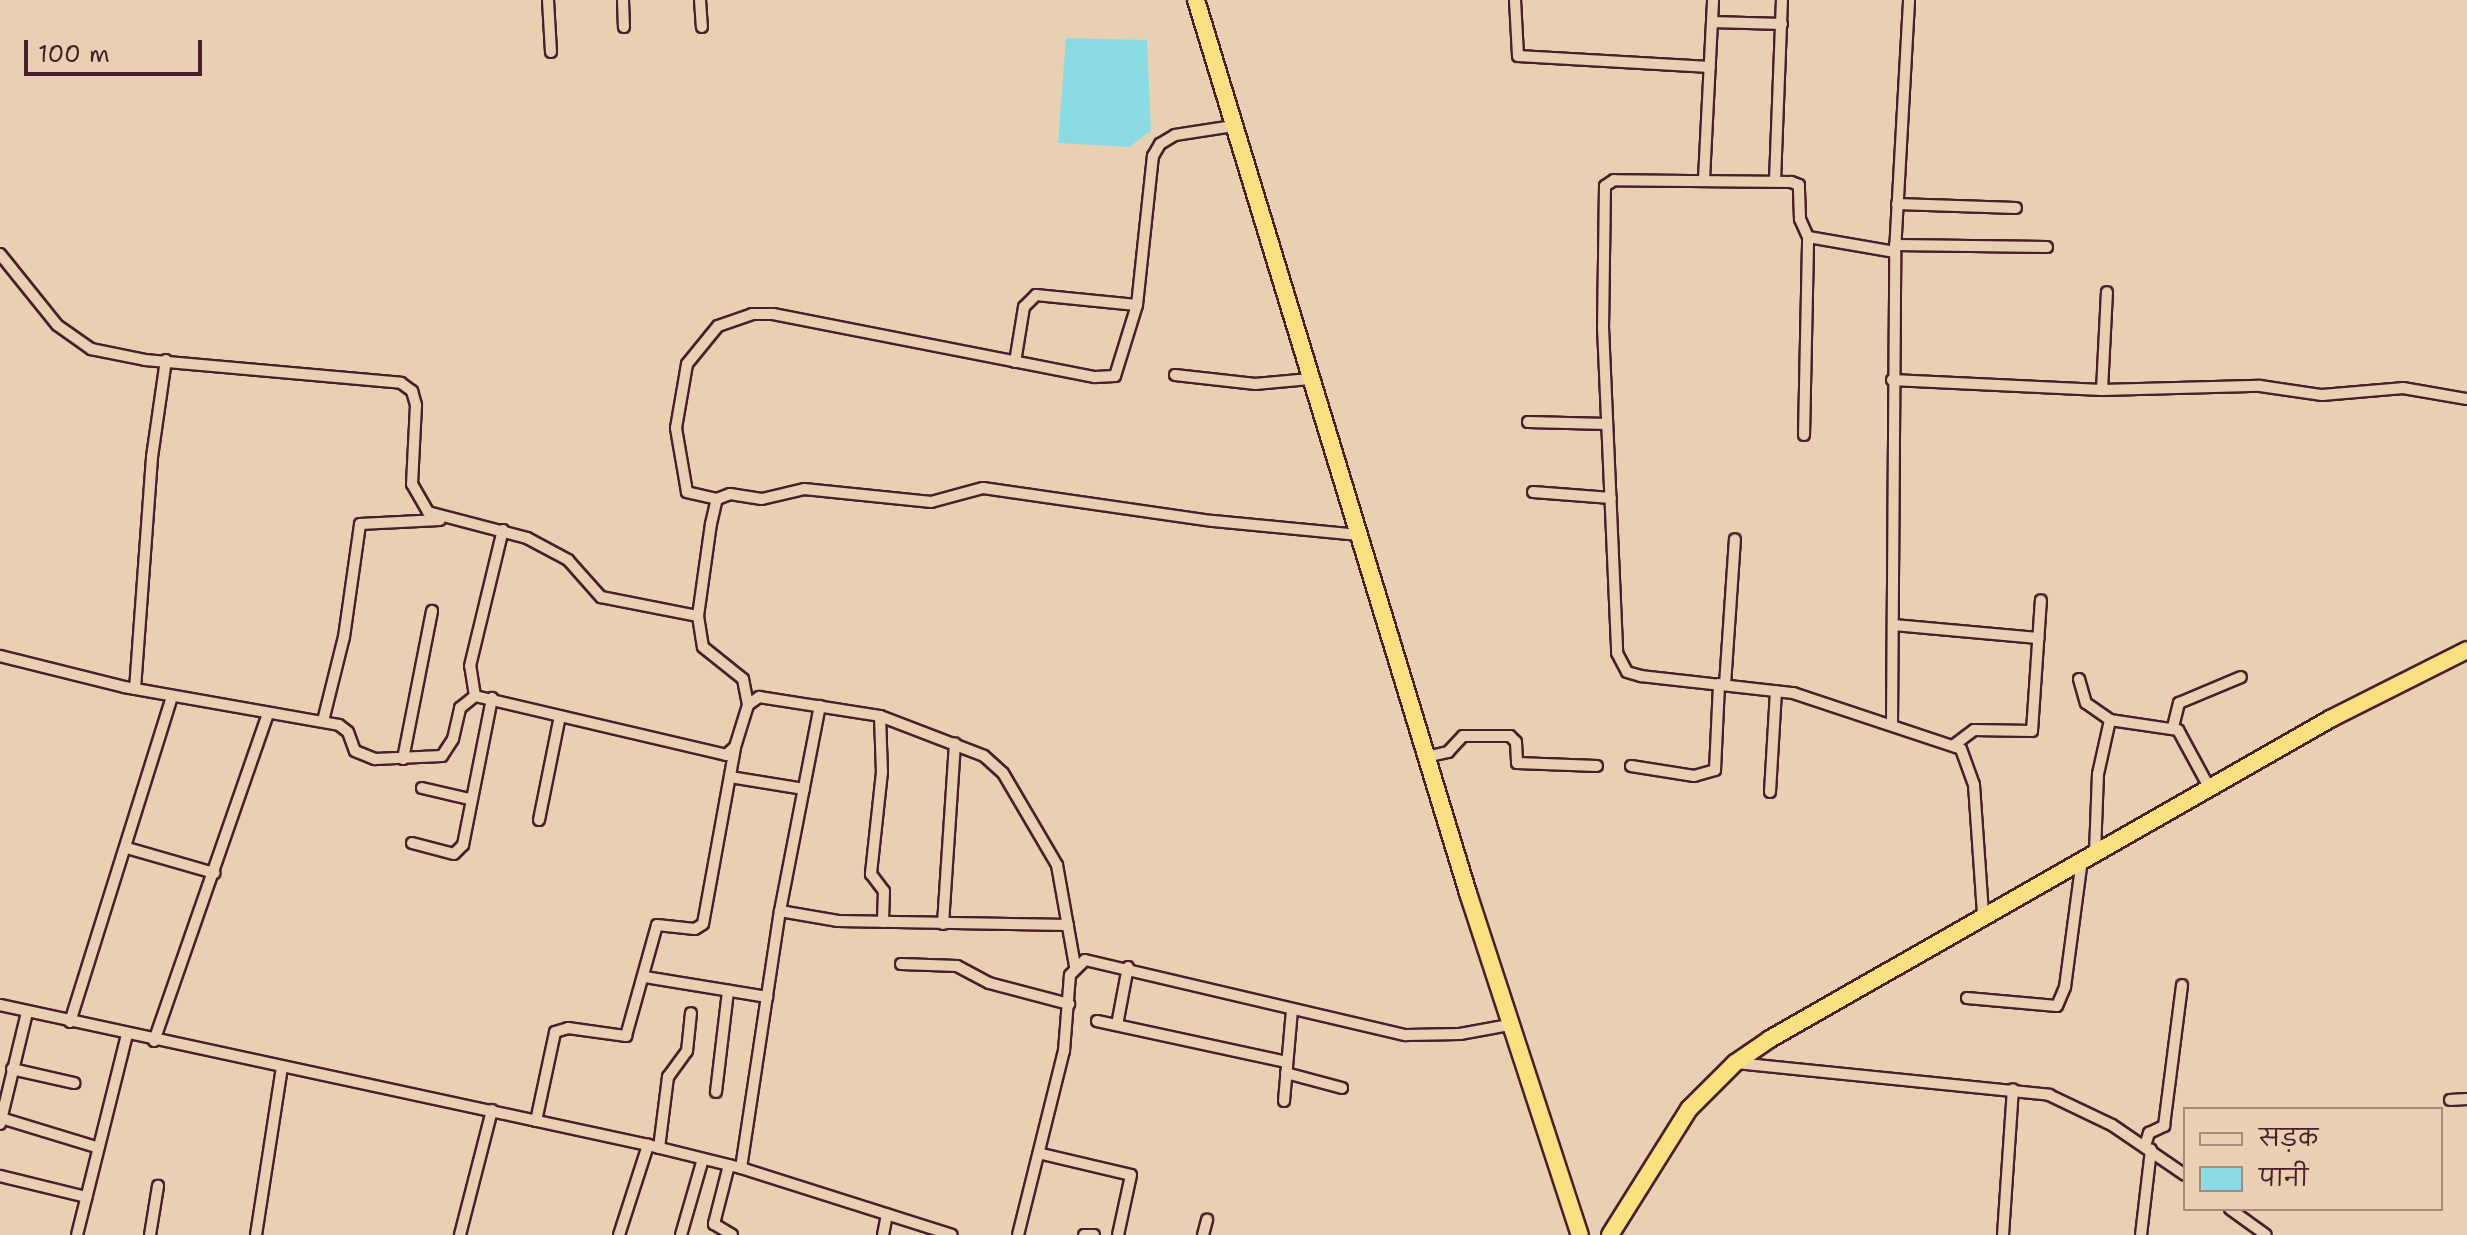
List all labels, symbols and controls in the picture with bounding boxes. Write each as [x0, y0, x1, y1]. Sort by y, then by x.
scale bar [28, 24, 206, 74]
text: 100 m [38, 38, 110, 70]
legend [2183, 1107, 2443, 1211]
text: सड़क [2259, 1122, 2318, 1154]
text: पानी [2259, 1162, 2308, 1194]

